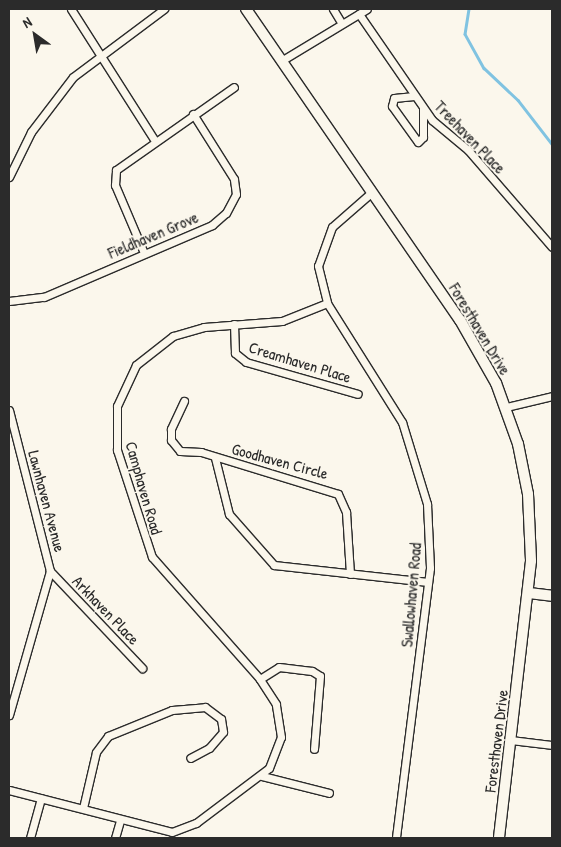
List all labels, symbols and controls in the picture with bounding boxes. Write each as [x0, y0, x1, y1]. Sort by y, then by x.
north arrow [10, 10, 60, 60]
text: N [19, 12, 35, 32]
street label: Treehaven Place [430, 97, 510, 177]
street label: Fieldhaven Grove [105, 207, 201, 263]
street label: Foresthaven Drive [445, 280, 515, 378]
street label: Creamhaven Place [247, 337, 353, 387]
street label: Camphaven Road [122, 439, 166, 537]
street label: Goodhaven Circle [230, 439, 330, 483]
street label: Lawnhaven Avenue [24, 448, 70, 554]
street label: Swallowhaven Road [397, 542, 425, 648]
street label: Arkhaven Place [69, 572, 143, 648]
street label: Foresthaven Drive [480, 689, 512, 793]

